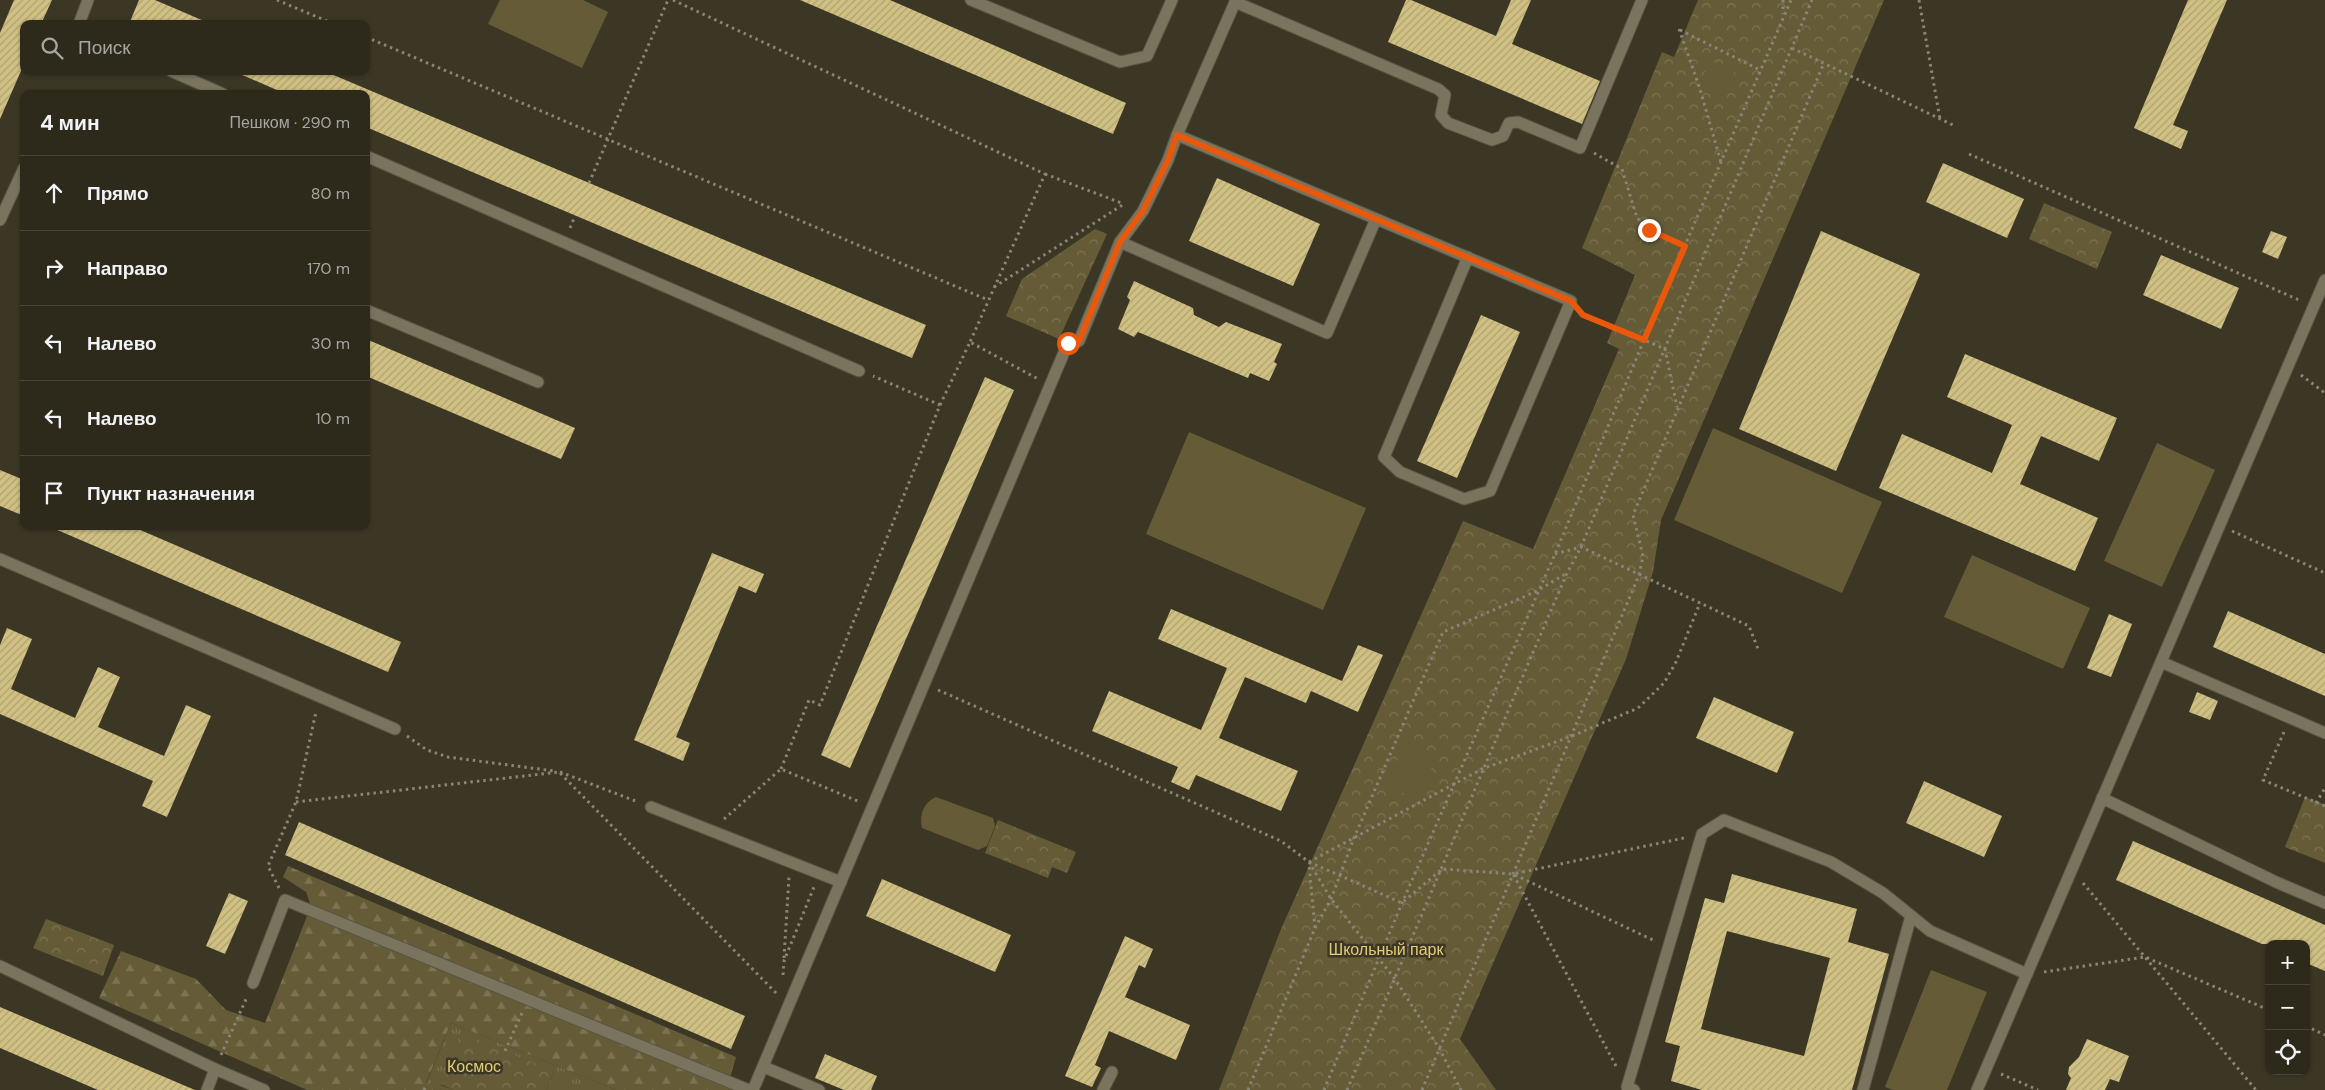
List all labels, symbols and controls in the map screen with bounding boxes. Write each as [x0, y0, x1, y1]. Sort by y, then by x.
search box [20, 20, 370, 75]
icon: search [38, 34, 66, 62]
text: Поиск [78, 35, 131, 60]
text: 4 мин [40, 109, 100, 137]
text: Пешком · 290 m [229, 112, 350, 133]
icon: ahead [40, 179, 68, 207]
text: Прямо [87, 181, 149, 206]
text: 80 m [311, 183, 350, 204]
route end [1638, 219, 1661, 242]
icon: right [40, 254, 68, 282]
text: Направо [87, 256, 168, 281]
text: 170 m [307, 258, 350, 279]
icon: left [40, 329, 68, 357]
text: Налево [87, 331, 157, 356]
route start [1057, 332, 1080, 355]
text: 30 m [311, 333, 350, 354]
icon: left [40, 404, 68, 432]
text: Налево [87, 406, 157, 431]
text: 10 m [316, 408, 350, 429]
icon: arrive [40, 479, 68, 507]
text: Пункт назначения [87, 481, 255, 506]
park label: Школьный парк [1328, 939, 1445, 960]
map controls [2265, 940, 2310, 1075]
button: + [2265, 940, 2310, 985]
button: − [2265, 985, 2310, 1030]
button: locate [2265, 1030, 2310, 1075]
park label: Космос [447, 1056, 501, 1077]

